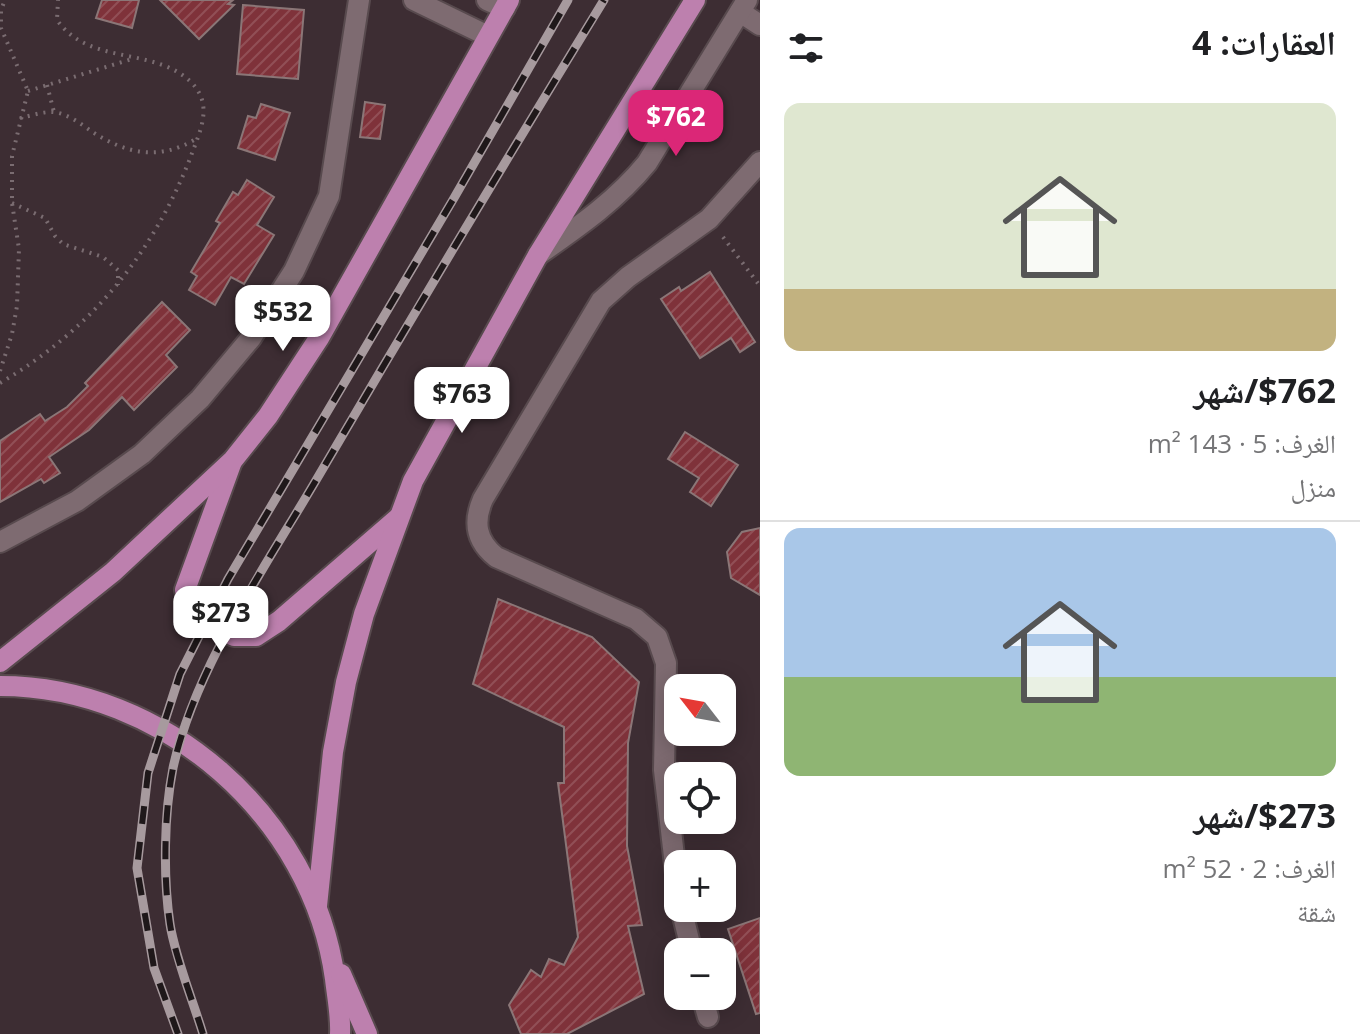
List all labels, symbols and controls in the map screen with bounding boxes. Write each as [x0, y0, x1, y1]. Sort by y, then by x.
text: العقارات: 4 [1192, 19, 1336, 65]
icon: filters [784, 26, 828, 70]
pin: $762 [629, 90, 723, 158]
text: $762 [646, 98, 706, 134]
icon: home [988, 155, 1132, 299]
pin: $532 [236, 285, 330, 353]
text: $532 [253, 293, 313, 329]
pin: $763 [415, 367, 509, 435]
text: $762/شهر [1193, 367, 1336, 413]
text: $763 [432, 375, 492, 411]
text: الغرف: 5 · 143 m² [1148, 425, 1336, 461]
text: منزل [1291, 469, 1336, 505]
icon: home [988, 580, 1132, 724]
pin: $273 [174, 586, 268, 654]
text: $273 [191, 594, 251, 630]
north arrow [664, 674, 736, 746]
map controls [664, 674, 736, 1010]
button: locate [664, 762, 736, 834]
text: $273/شهر [1193, 792, 1336, 838]
button: + [664, 850, 736, 922]
text: الغرف: 2 · 52 m² [1163, 850, 1336, 886]
text: شقة [1297, 894, 1336, 930]
button: − [664, 938, 736, 1010]

